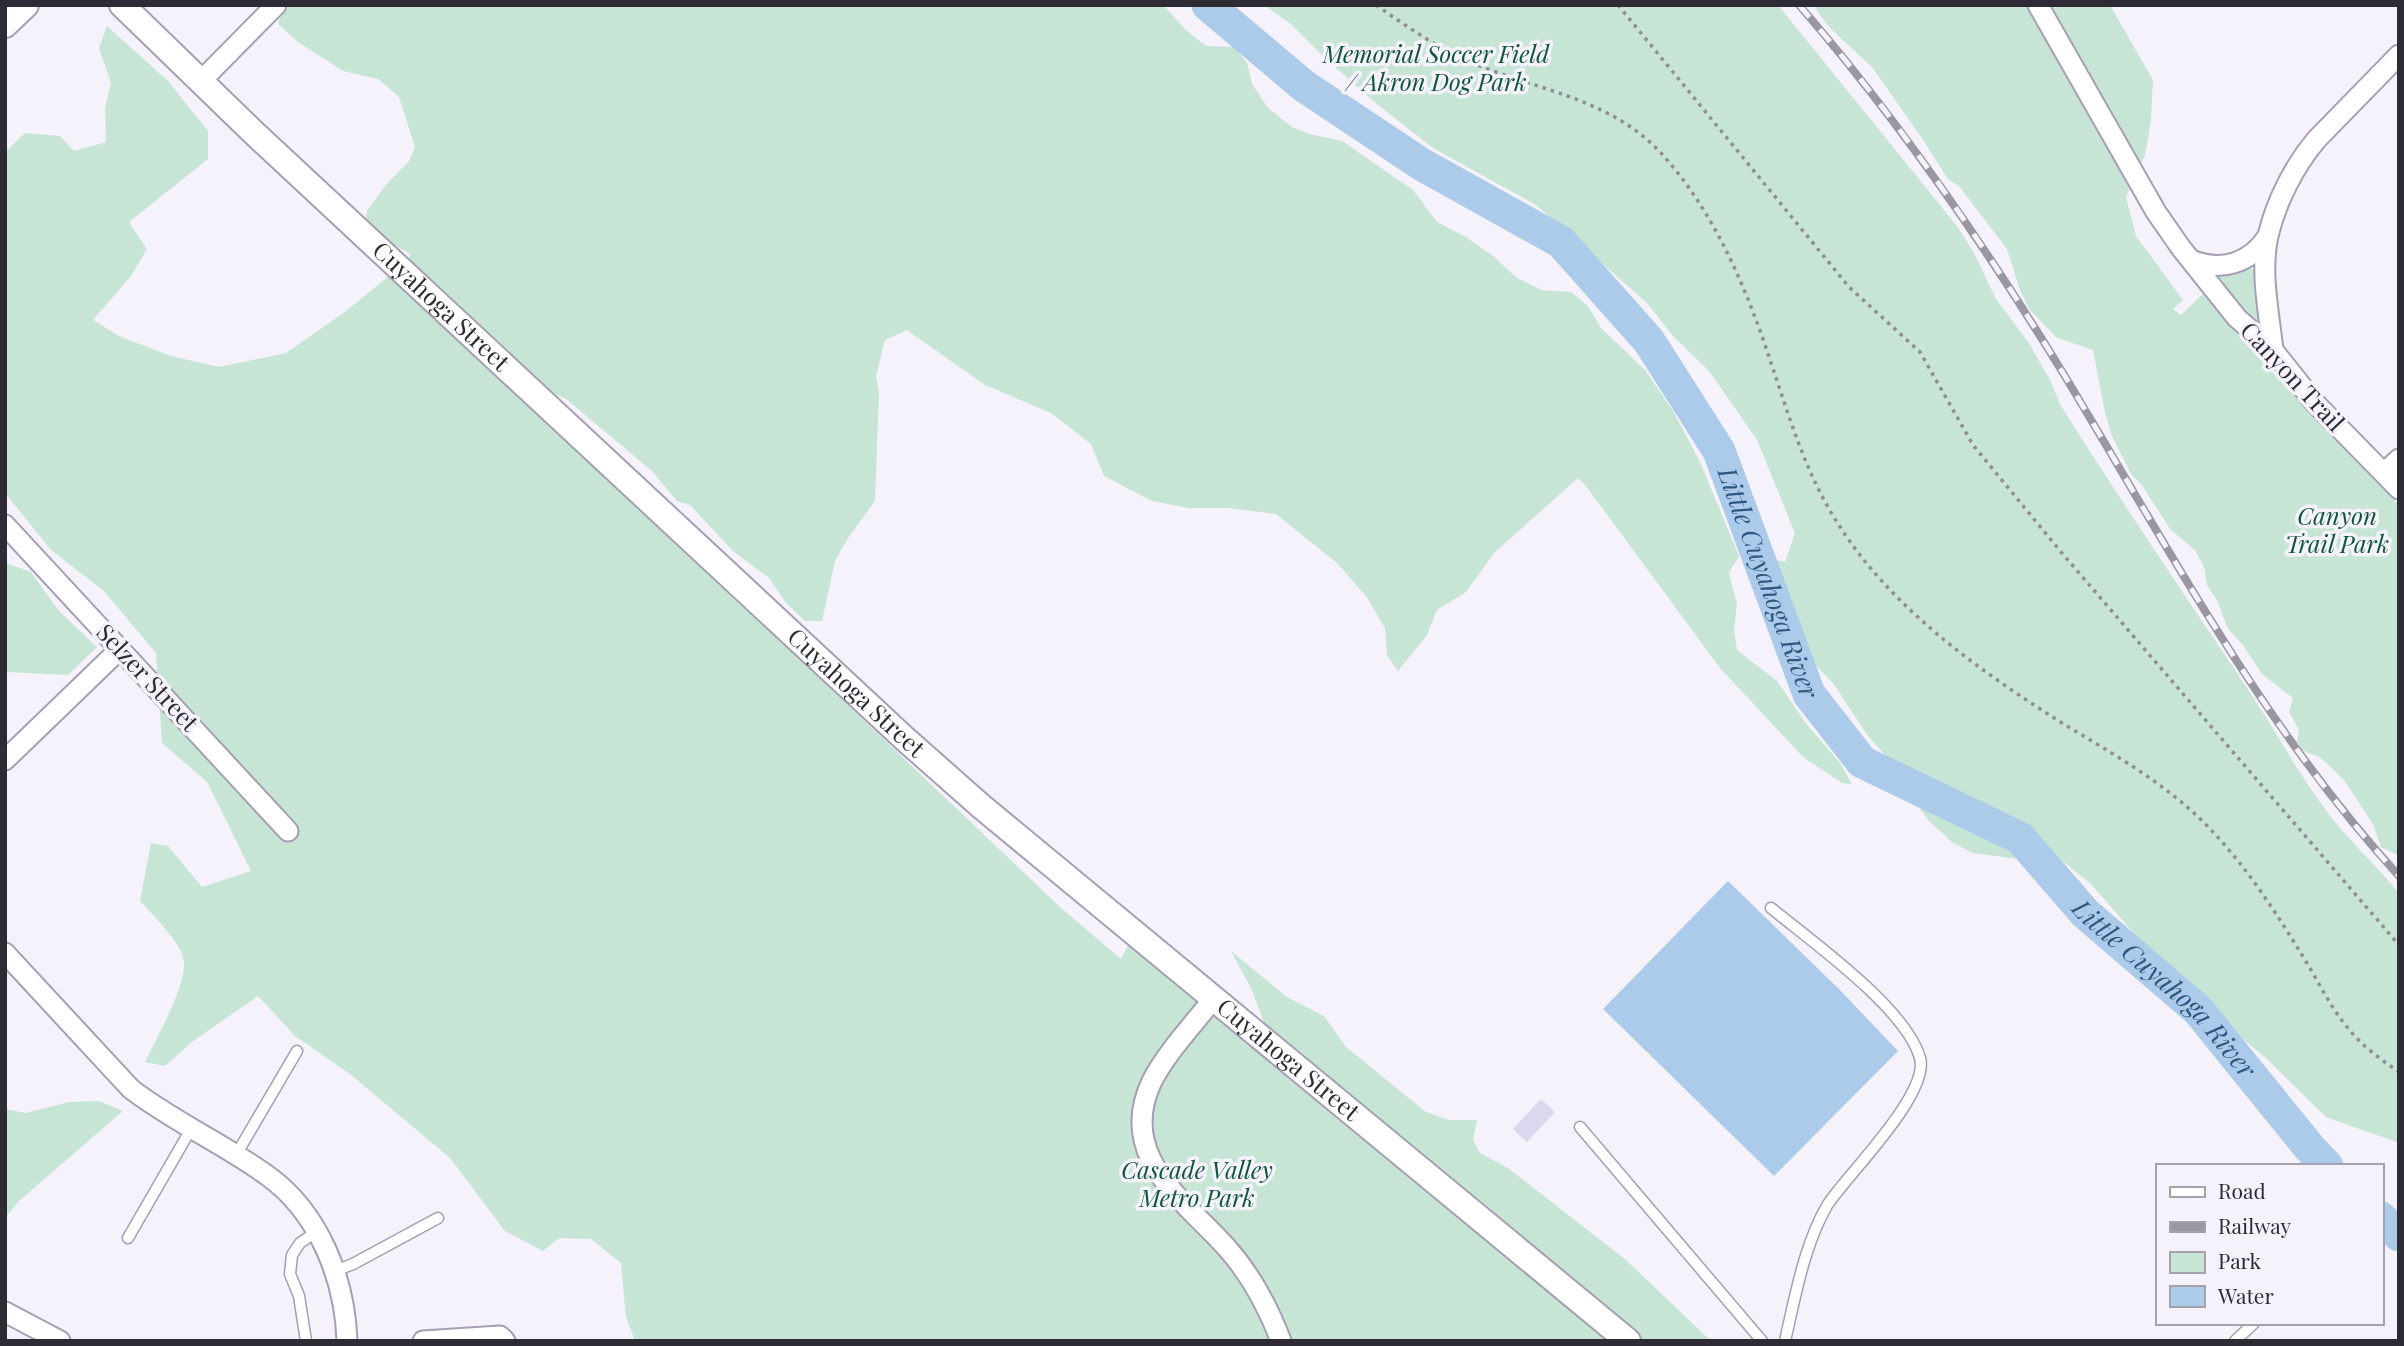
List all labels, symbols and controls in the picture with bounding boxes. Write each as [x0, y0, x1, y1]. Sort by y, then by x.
park label: Memorial Soccer Field / Akron Dog Park [1322, 37, 1550, 97]
street label: Cuyahoga Street [367, 234, 518, 377]
street label: Canyon Trail [2234, 314, 2353, 437]
water label: Little Cuyahoga River [1710, 461, 1828, 704]
park label: Canyon Trail Park [2285, 499, 2389, 559]
street label: Selzer Street [90, 616, 207, 738]
street label: Cuyahoga Street [782, 620, 933, 764]
water label: Little Cuyahoga River [2064, 891, 2265, 1085]
street label: Cuyahoga Street [1211, 990, 1368, 1127]
park label: Cascade Valley Metro Park [1121, 1153, 1273, 1213]
legend [2156, 1164, 2383, 1325]
text: Road [2218, 1176, 2266, 1204]
text: Railway [2218, 1211, 2292, 1239]
text: Park [2218, 1246, 2262, 1274]
text: Water [2217, 1281, 2274, 1309]

